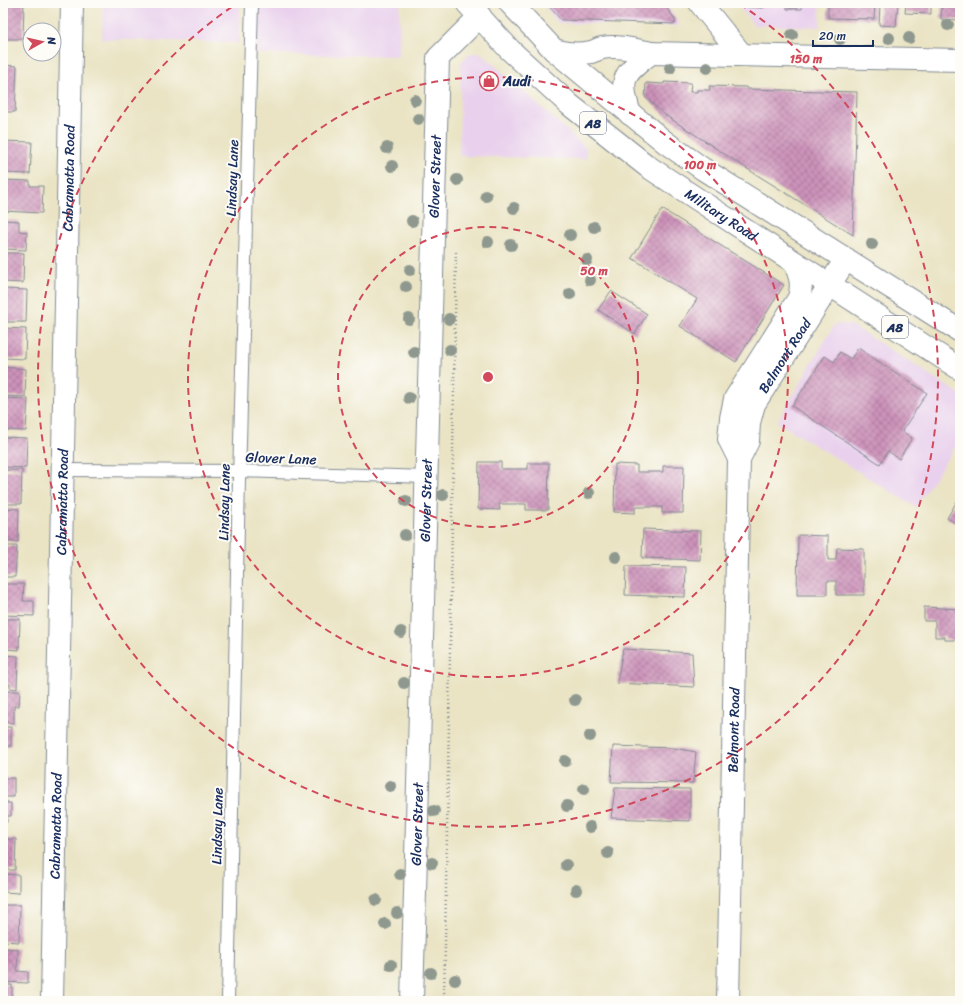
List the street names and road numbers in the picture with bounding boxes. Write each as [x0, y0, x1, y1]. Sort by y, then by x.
road number: A8 [580, 112, 606, 134]
street label: Cabramatta Road [55, 123, 83, 232]
street label: Glover Street [422, 133, 449, 218]
street label: Lindsay Lane [219, 139, 246, 217]
street label: Military Road [679, 182, 764, 249]
street label: Belmont Road [752, 312, 819, 399]
road number: A8 [882, 316, 908, 338]
street label: Glover Lane [245, 445, 317, 472]
street label: Cabramatta Road [49, 447, 76, 556]
street label: Glover Street [413, 457, 440, 542]
street label: Lindsay Lane [211, 463, 238, 541]
street label: Belmont Road [721, 686, 747, 773]
street label: Cabramatta Road [42, 771, 70, 879]
street label: Glover Street [404, 781, 431, 866]
street label: Lindsay Lane [204, 787, 231, 865]

